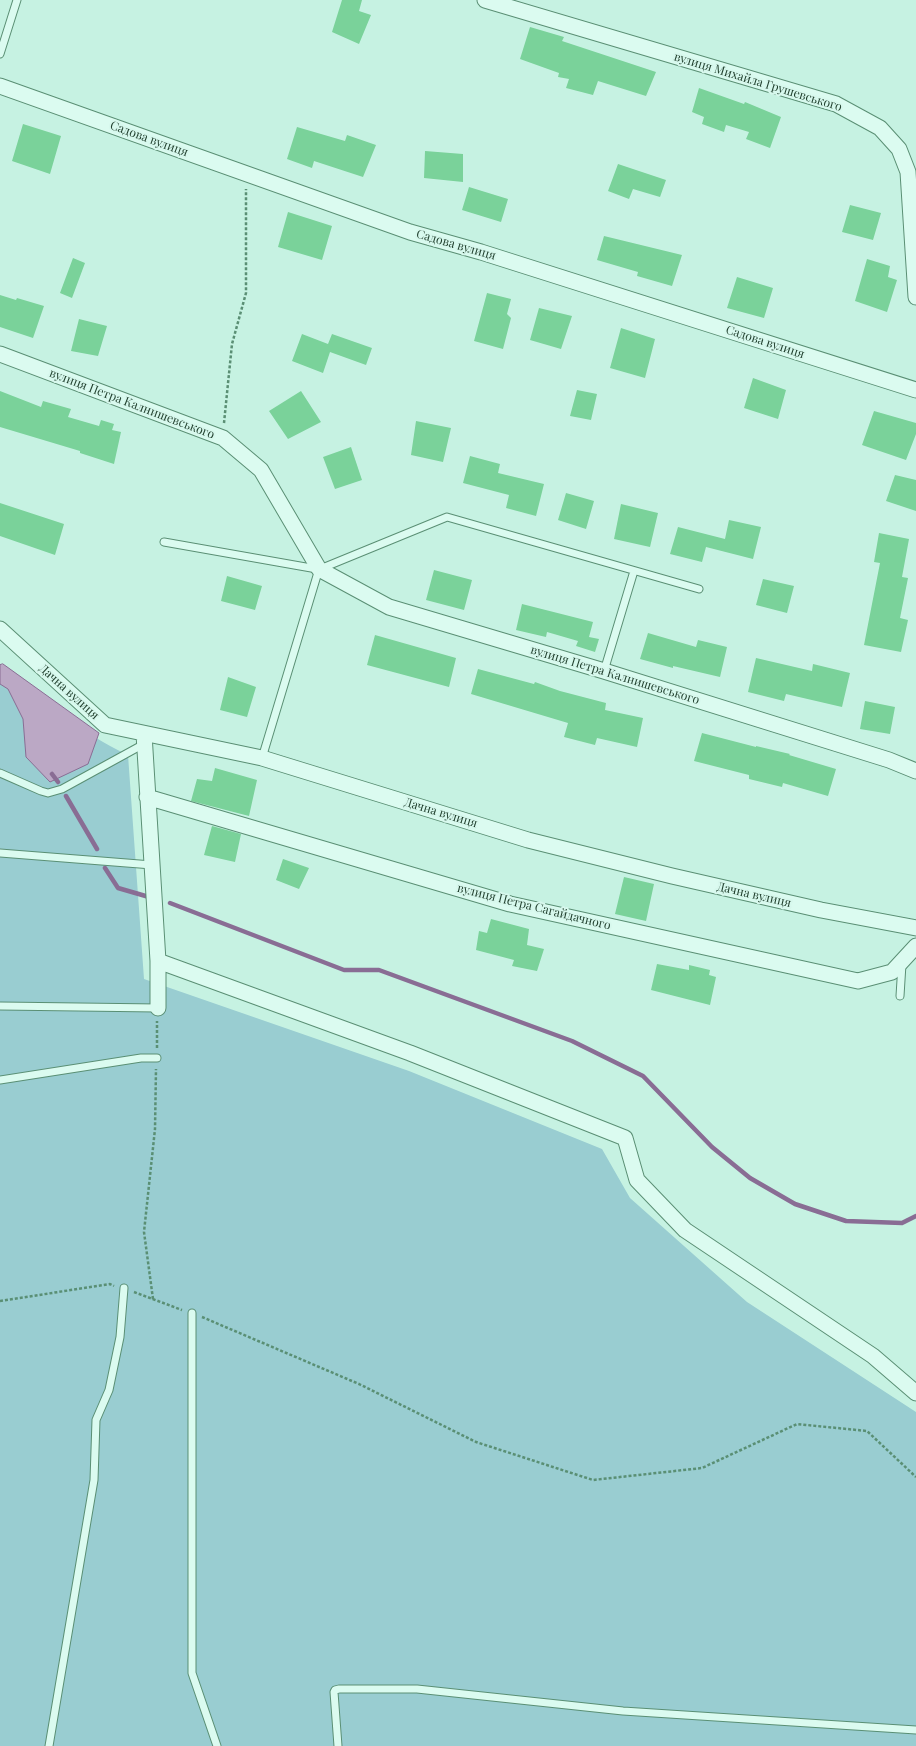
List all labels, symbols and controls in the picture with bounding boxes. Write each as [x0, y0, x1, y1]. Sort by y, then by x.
street label: вулиця Михайла Грушевського [672, 50, 844, 114]
street label: Садова вулиця [108, 118, 190, 160]
street label: Садова вулиця [415, 227, 497, 263]
street label: Садова вулиця [724, 322, 806, 362]
street label: вулиця Петра Калнишевського [47, 366, 217, 442]
street label: вулиця Петра Калнишевського [529, 642, 701, 708]
street label: Дачна вулиця [36, 661, 102, 723]
street label: Дачна вулиця [403, 795, 479, 831]
street label: Дачна вулиця [716, 879, 792, 911]
street label: вулиця Петра Сагайдачного [456, 881, 612, 933]

